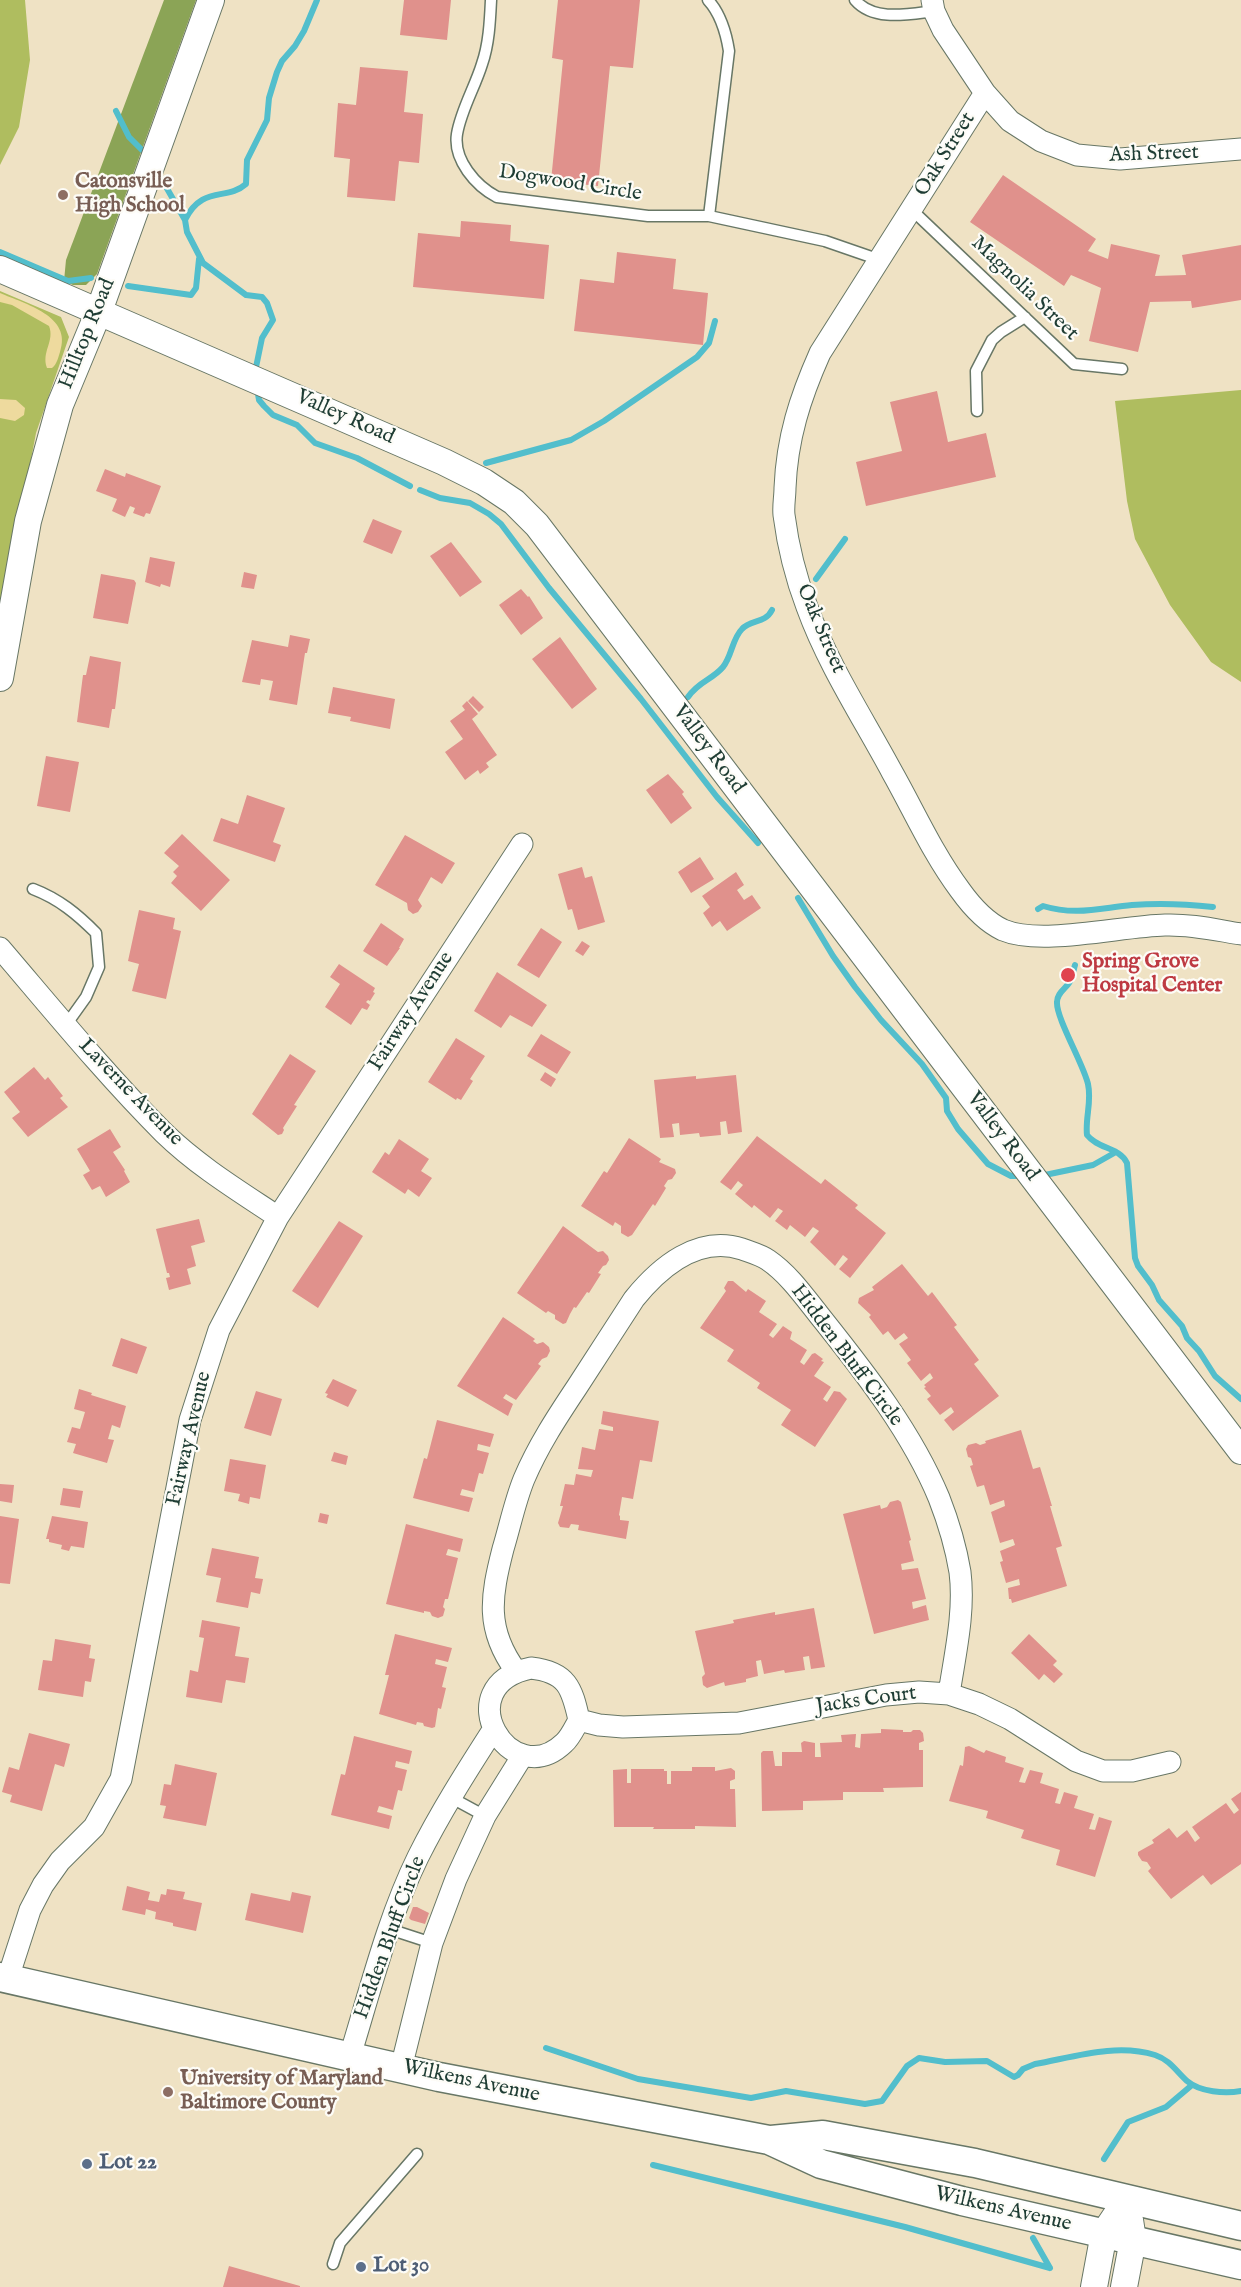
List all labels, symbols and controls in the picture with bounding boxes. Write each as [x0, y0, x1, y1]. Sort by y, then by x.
street label: Oak Street [910, 108, 982, 202]
street label: Ash Street [1109, 141, 1199, 169]
street label: Dogwood Circle [497, 160, 643, 208]
place label: Catonsville High School [75, 170, 185, 220]
marker: Catonsville High School [56, 188, 70, 202]
street label: Magnolia Street [965, 231, 1083, 347]
street label: Hilltop Road [54, 275, 122, 393]
street label: Valley Road [292, 385, 398, 451]
street label: Oak Street [790, 581, 850, 677]
street label: Valley Road [666, 701, 750, 799]
street label: Fairway Avenue [364, 948, 460, 1076]
place label: Spring Grove Hospital Center [1082, 950, 1222, 1000]
marker: Spring Grove Hospital Center [1059, 966, 1077, 984]
street label: Laverne Avenue [72, 1034, 188, 1152]
street label: Valley Road [960, 1088, 1044, 1186]
street label: Hidden Bluff Circle [784, 1280, 908, 1432]
street label: Fairway Avenue [162, 1369, 218, 1509]
street label: Jacks Court [814, 1681, 918, 1721]
street label: Hidden Bluff Circle [350, 1853, 432, 2023]
street label: Wilkens Avenue [400, 2055, 542, 2109]
place label: University of Maryland Baltimore County [180, 2067, 383, 2117]
marker: University of Maryland Baltimore County [161, 2085, 175, 2099]
place label: Lot 22 [99, 2151, 157, 2177]
marker: Lot 22 [80, 2157, 94, 2171]
street label: Wilkens Avenue [932, 2182, 1074, 2238]
place label: Lot 30 [373, 2254, 429, 2280]
marker: Lot 30 [354, 2260, 368, 2274]

